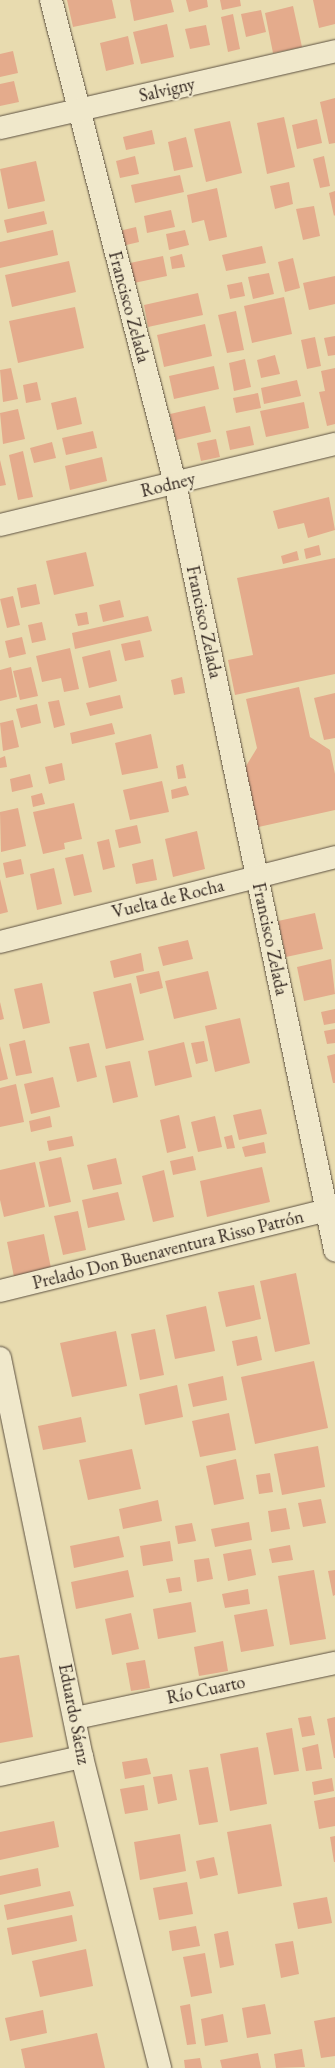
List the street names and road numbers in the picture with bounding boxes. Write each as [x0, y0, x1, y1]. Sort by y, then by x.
street label: Salvigny [137, 73, 197, 107]
street label: Francisco Zelada [104, 249, 154, 365]
street label: Rodney [139, 468, 197, 502]
street label: Francisco Zelada [182, 564, 226, 680]
street label: Vuelta de Rocha [110, 875, 226, 923]
street label: Francisco Zelada [248, 881, 292, 997]
street label: Prelado Don Buenaventura Risso Patrón [30, 1206, 306, 1294]
street label: Eduardo Sáenz [54, 1662, 94, 1766]
street label: Río Cuarto [165, 1671, 247, 1709]

